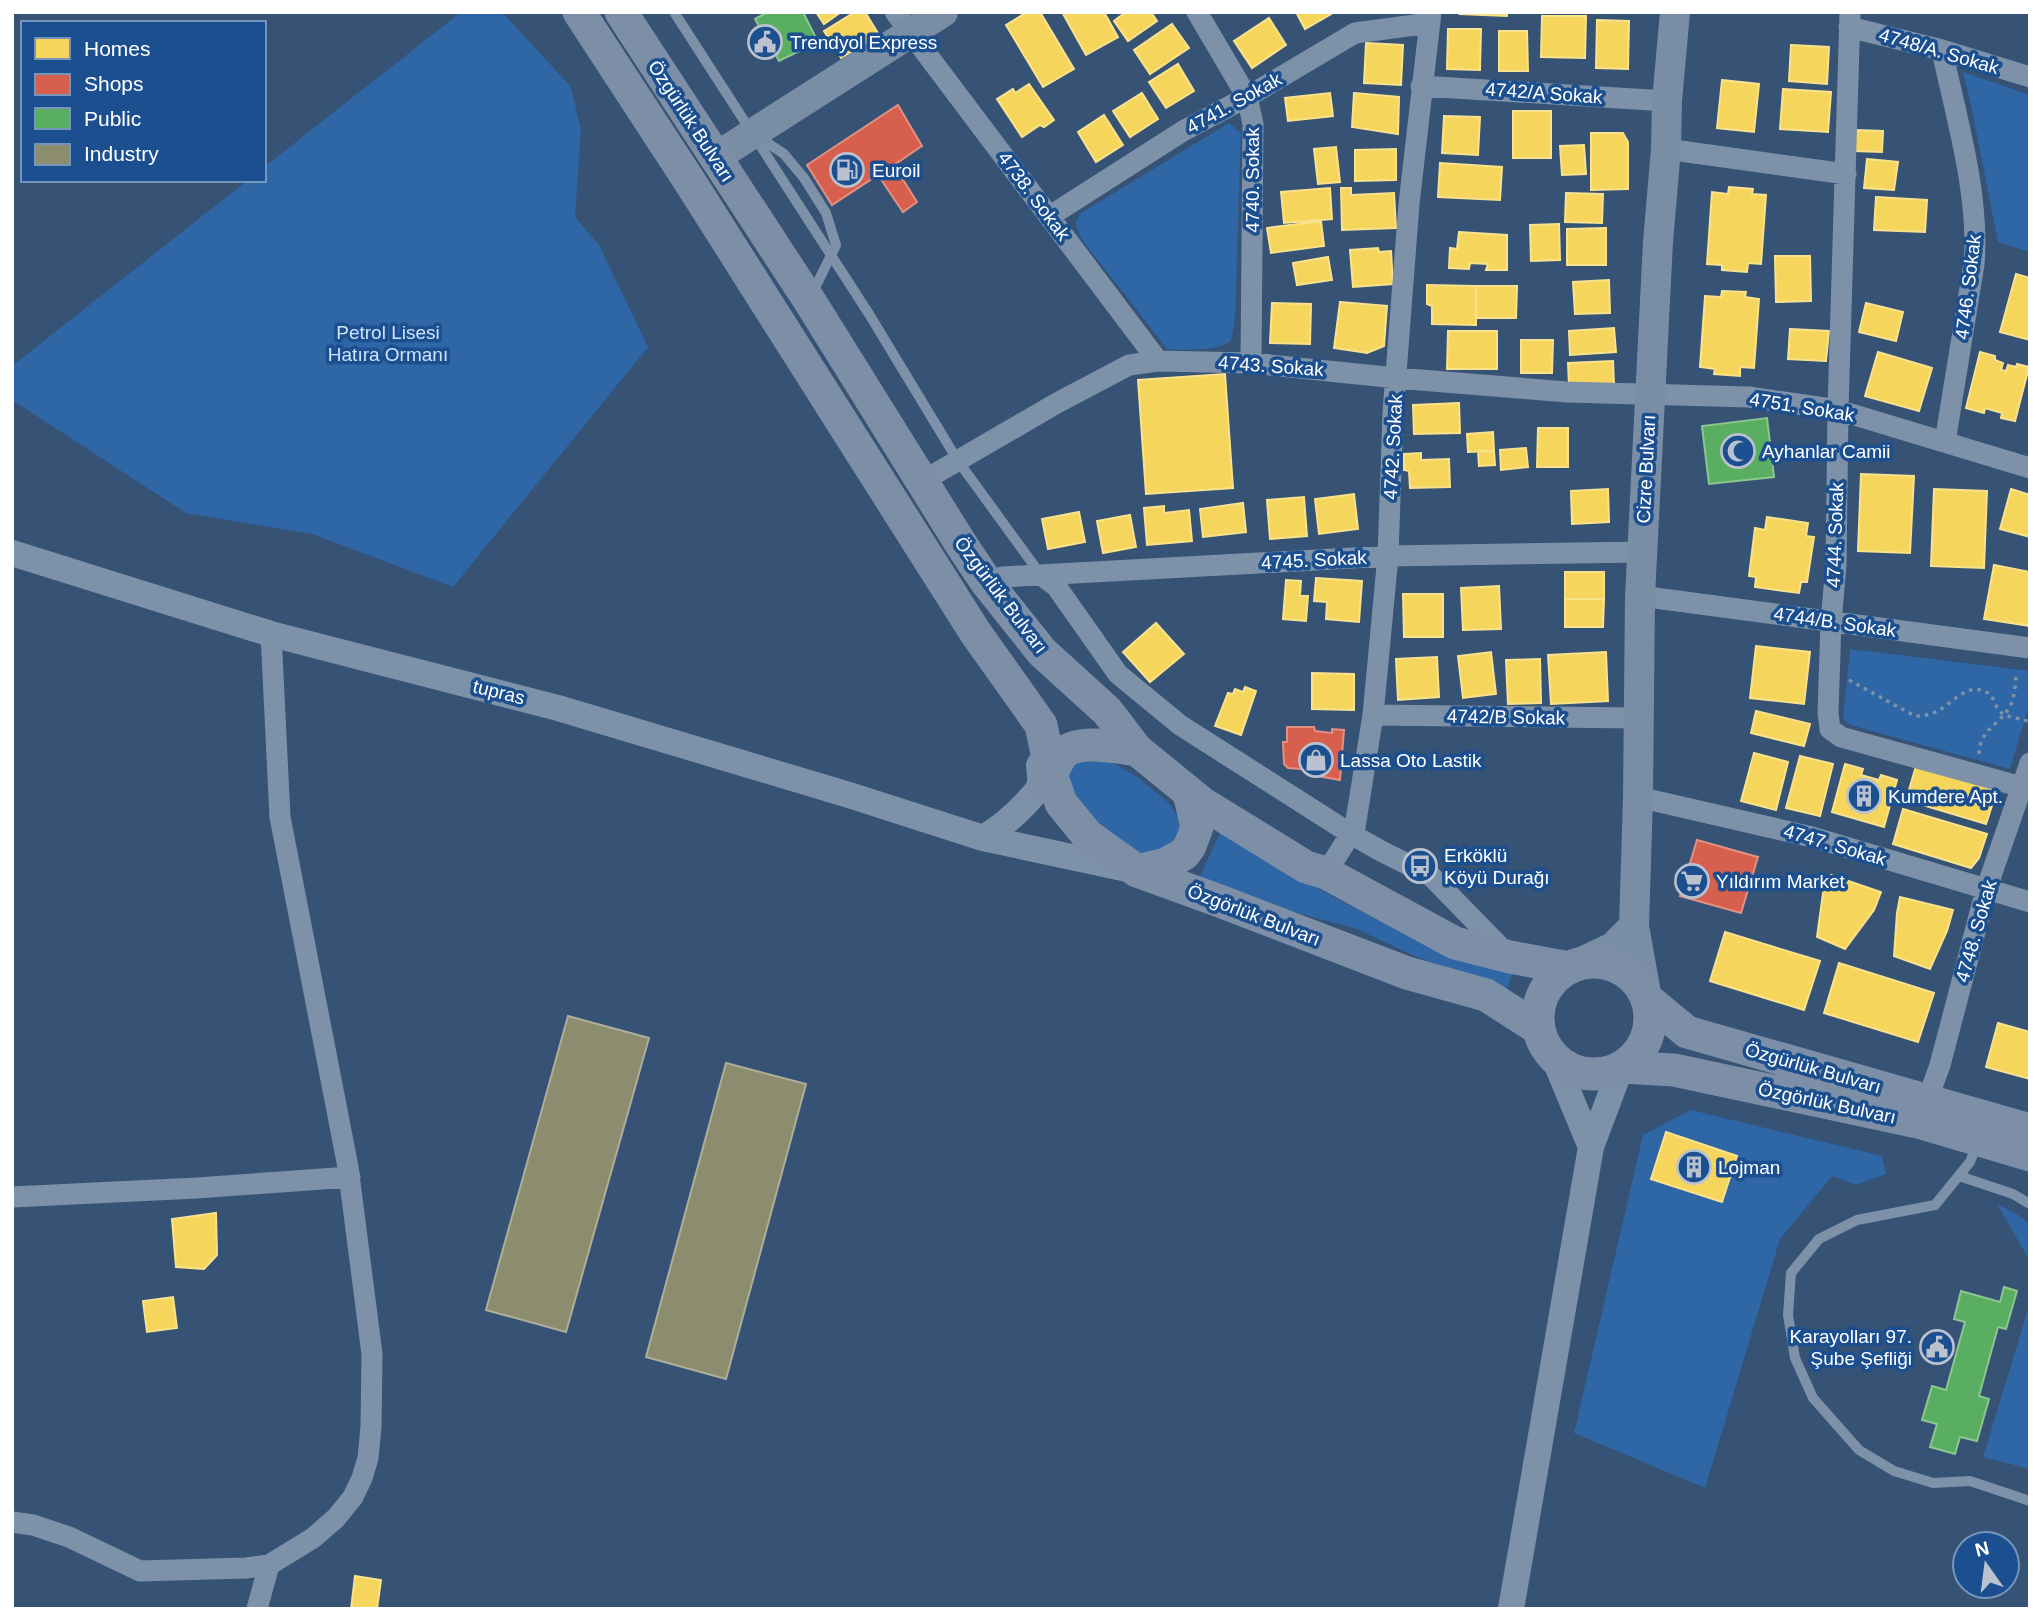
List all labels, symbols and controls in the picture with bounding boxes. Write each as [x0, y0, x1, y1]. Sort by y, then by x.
legend [21, 21, 266, 182]
public building icon: Trendyol Express [746, 23, 784, 61]
street label: 4748/A. Sokak [1877, 24, 2002, 78]
place label: Trendyol Express [790, 32, 937, 53]
text: Homes [84, 37, 151, 60]
street label: Özgürlük Bulvarı [644, 56, 738, 186]
street label: 4741. Sokak [1183, 68, 1286, 138]
text: Shops [84, 72, 144, 95]
street label: 4742/A Sokak [1485, 78, 1604, 108]
text: Public [84, 107, 141, 130]
street label: 4740. Sokak [1242, 127, 1263, 233]
text: Industry [84, 142, 159, 165]
street label: 4738. Sokak [994, 147, 1074, 245]
fuel station icon: Euroil [828, 151, 866, 189]
place label: Euroil [872, 160, 921, 181]
street label: 4746. Sokak [1951, 233, 1985, 341]
park label: Petrol Lisesi Hatıra Ormanı [328, 322, 448, 365]
street label: 4743. Sokak [1218, 352, 1325, 380]
street label: 4751. Sokak [1748, 388, 1856, 426]
street label: 4742. Sokak [1380, 393, 1406, 500]
street label: Cizre Bulvarı [1633, 414, 1659, 524]
mosque icon: Ayhanlar Camii [1719, 432, 1757, 470]
place label: Ayhanlar Camii [1762, 441, 1890, 462]
street label: 4744. Sokak [1823, 481, 1847, 588]
street label: Özgürlük Bulvarı [950, 533, 1052, 657]
street label: 4745. Sokak [1261, 547, 1368, 573]
street label: 4744/B. Sokak [1772, 603, 1898, 641]
street label: tupras [471, 675, 527, 709]
street label: 4742/B Sokak [1447, 705, 1566, 729]
shop icon: Lassa Oto Lastik [1297, 741, 1335, 779]
place label: Lassa Oto Lastik [1340, 750, 1482, 771]
building icon: Kumdere Apt. [1845, 777, 1883, 815]
place label: Kumdere Apt. [1888, 786, 2003, 807]
street label: 4747. Sokak [1781, 820, 1889, 870]
place label: Erköklü Köyü Durağı [1444, 845, 1550, 888]
bus stop icon: Erköklü Köyü Durağı [1401, 847, 1439, 885]
supermarket icon: Yıldırım Market [1673, 862, 1711, 900]
place label: Yıldırım Market [1716, 871, 1846, 892]
street label: 4748. Sokak [1951, 877, 2001, 985]
street label: Özgörlük Bulvarı [1185, 880, 1323, 950]
street label: Özgürlük Bulvarı [1743, 1039, 1883, 1097]
street label: Özgörlük Bulvarı [1756, 1078, 1898, 1128]
building icon: Lojman [1675, 1148, 1713, 1186]
place label: Lojman [1718, 1157, 1780, 1178]
place label: Karayolları 97. Şube Şefliği [1789, 1326, 1912, 1369]
public building icon: Karayolları 97. Şube Şefliği [1918, 1328, 1956, 1366]
north arrow [1951, 1530, 2021, 1600]
text: N [1973, 1537, 1991, 1561]

